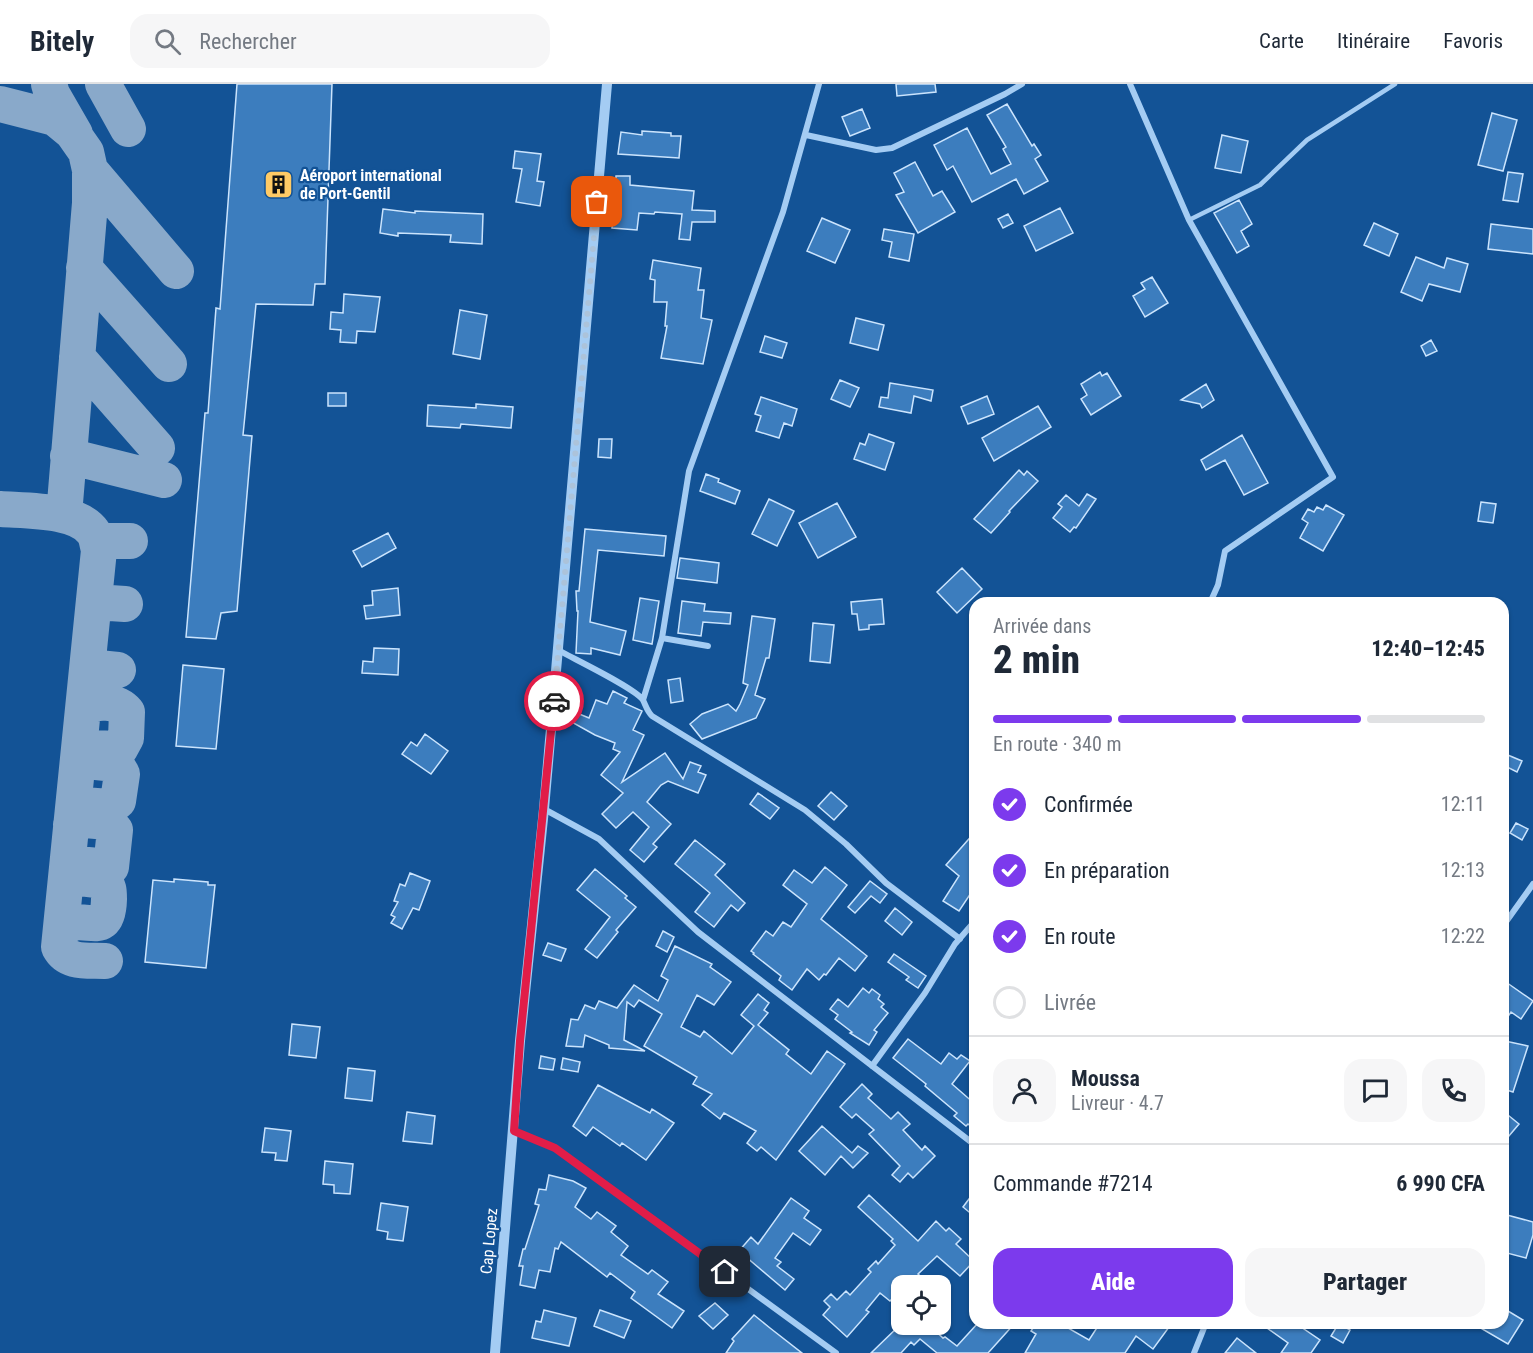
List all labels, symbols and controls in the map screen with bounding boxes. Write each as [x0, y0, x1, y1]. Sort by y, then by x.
search box [130, 14, 550, 68]
text: Bitely [30, 25, 94, 58]
icon: search [151, 25, 184, 58]
text: Rechercher [199, 29, 297, 54]
text: Carte [1259, 29, 1304, 53]
text: Itinéraire [1337, 29, 1410, 53]
text: Favoris [1443, 29, 1503, 53]
place label: Aéroport international de Port-Gentil [300, 166, 442, 203]
building icon: Aéroport international de Port-Gentil [263, 168, 295, 200]
pin [571, 176, 622, 227]
icon: bag [580, 185, 613, 218]
text: Arrivée dans [993, 614, 1091, 638]
text: 12:40–12:45 [1371, 636, 1485, 661]
text: 2 min [993, 637, 1080, 683]
courier [524, 671, 584, 731]
icon: car [538, 685, 571, 718]
text: En route · 340 m [993, 732, 1121, 756]
icon: check [993, 788, 1026, 821]
text: Confirmée [1044, 792, 1133, 817]
text: 12:11 [1441, 792, 1485, 816]
icon: check [993, 854, 1026, 887]
text: En préparation [1044, 858, 1170, 883]
text: 12:13 [1441, 858, 1485, 882]
icon: check [993, 920, 1026, 953]
text: En route [1044, 924, 1116, 949]
text: 12:22 [1441, 924, 1485, 948]
text: Livrée [1044, 990, 1096, 1015]
button: person [993, 1059, 1056, 1122]
button: chat [1344, 1059, 1407, 1122]
button: phone [1422, 1059, 1485, 1122]
text: Moussa [1071, 1066, 1140, 1091]
text: Livreur · 4.7 [1071, 1091, 1164, 1115]
text: Commande #7214 [993, 1171, 1153, 1196]
text: 6 990 CFA [1396, 1171, 1485, 1196]
street label: Cap Lopez [477, 1207, 501, 1275]
pin [699, 1246, 750, 1297]
button: Aide [993, 1248, 1233, 1317]
button: Partager [1245, 1248, 1485, 1317]
icon: home [708, 1255, 741, 1288]
map controls [891, 1275, 951, 1335]
button: locate [891, 1275, 951, 1335]

